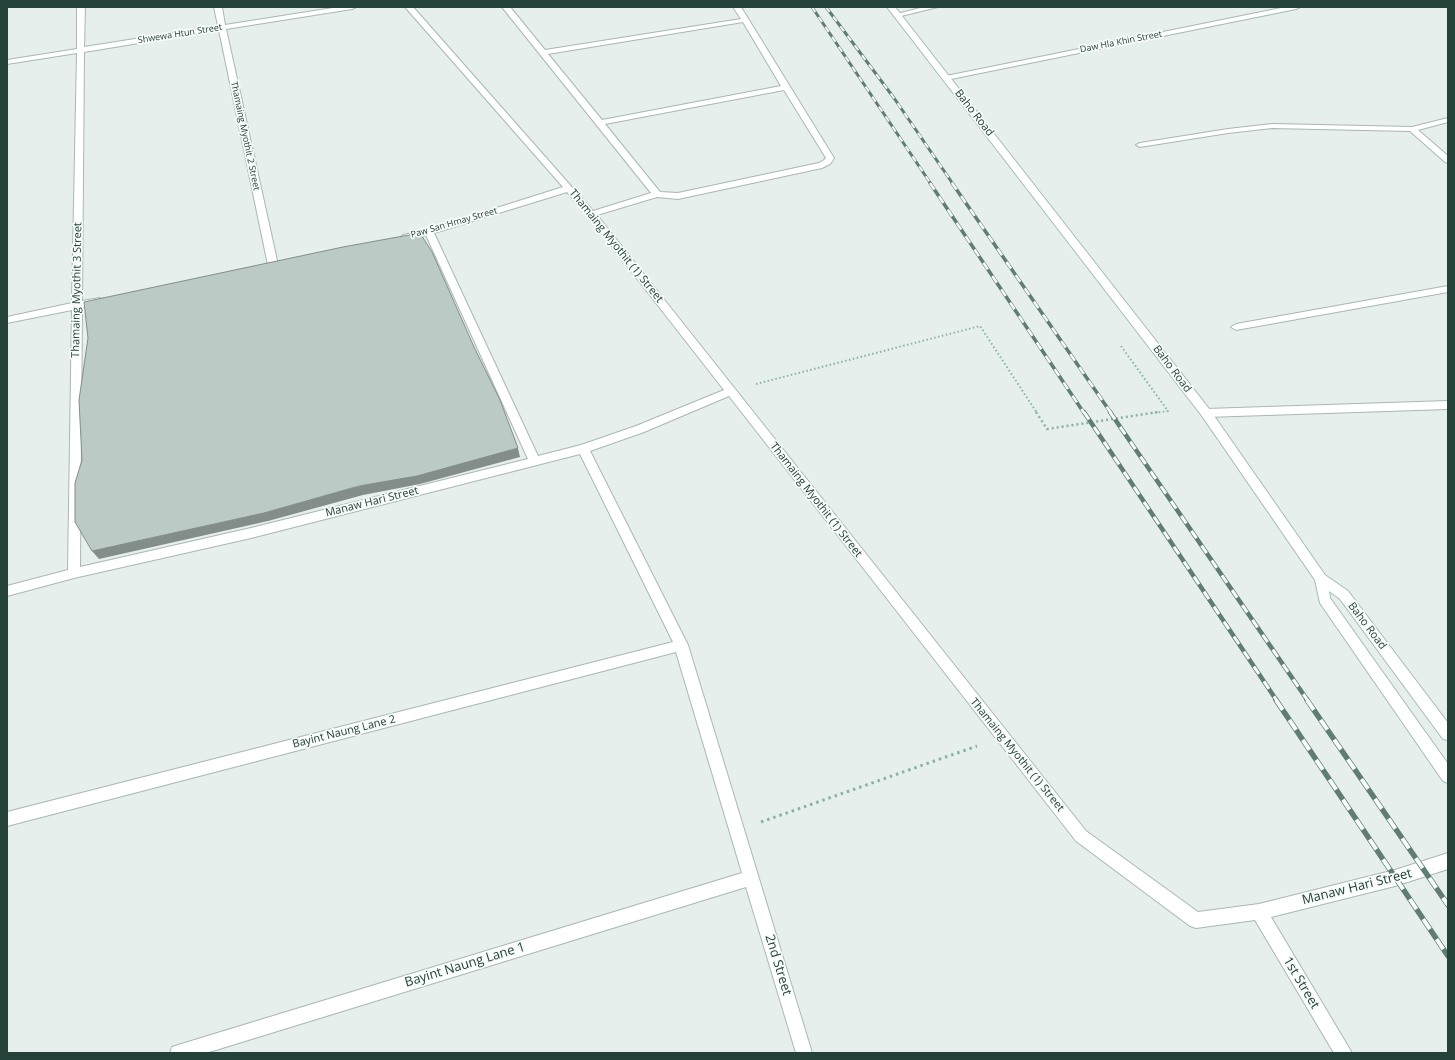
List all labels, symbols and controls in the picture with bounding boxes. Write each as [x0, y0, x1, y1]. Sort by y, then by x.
street label: Shwewa Htun Street [137, 22, 223, 46]
street label: Daw Hla Khin Street [1079, 29, 1163, 55]
street label: Thamaing Myothit 2 Street [228, 81, 262, 191]
street label: Baho Road [952, 87, 996, 139]
street label: Thamaing Myothit (1) Street [566, 187, 666, 305]
street label: Paw San Hmay Street [410, 205, 498, 241]
street label: Thamaing Myothit 3 Street [69, 222, 85, 358]
street label: Baho Road [1150, 343, 1194, 395]
street label: Thamaing Myothit (1) Street [767, 440, 865, 560]
street label: Manaw Hari Street [324, 484, 420, 520]
street label: Baho Road [1345, 600, 1389, 652]
street label: Thamaing Myothit (1) Street [967, 696, 1067, 814]
street label: Bayint Naung Lane 2 [291, 713, 397, 751]
street label: Manaw Hari Street [1300, 866, 1414, 908]
street label: 2nd Street [761, 933, 795, 997]
street label: Bayint Naung Lane 1 [403, 939, 527, 991]
street label: 1st Street [1279, 954, 1323, 1012]

